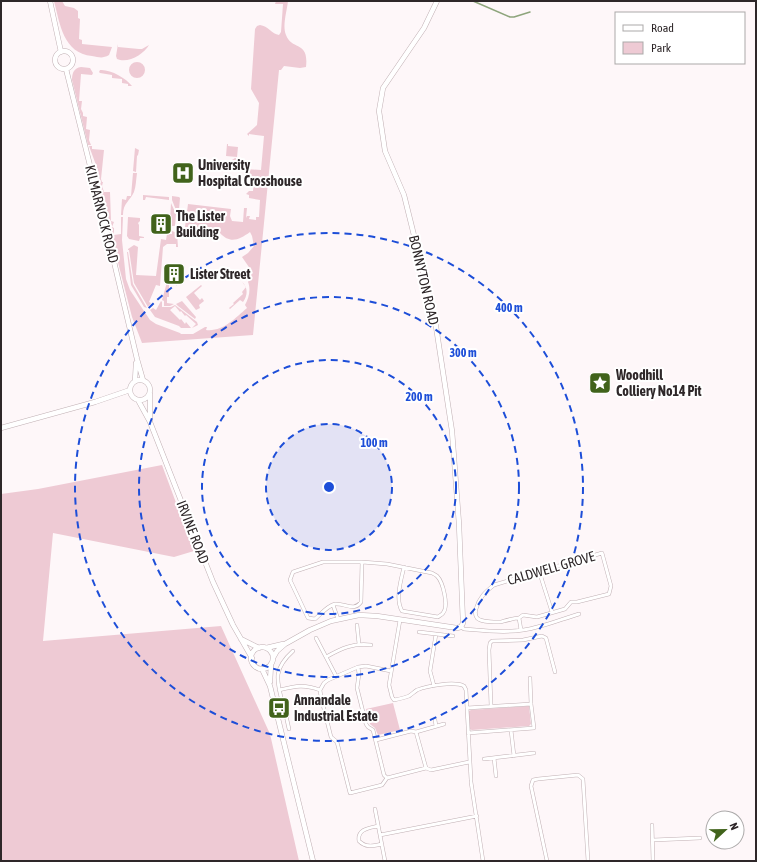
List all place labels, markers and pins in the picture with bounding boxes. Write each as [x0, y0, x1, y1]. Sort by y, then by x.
place label: University Hospital Crosshouse [198, 157, 302, 189]
hospital icon: University Hospital Crosshouse [170, 160, 196, 186]
place label: The Lister Building [176, 208, 226, 240]
building icon: The Lister Building [148, 211, 174, 237]
building icon: Lister Street [161, 261, 187, 287]
place label: Lister Street [190, 266, 251, 282]
place label: Woodhill Colliery No14 Pit [615, 367, 702, 399]
place icon: Woodhill Colliery No14 Pit [587, 370, 613, 396]
centre of rings [322, 480, 336, 494]
place label: Annandale Industrial Estate [293, 692, 378, 724]
bus stop icon: Annandale Industrial Estate [266, 695, 292, 721]

